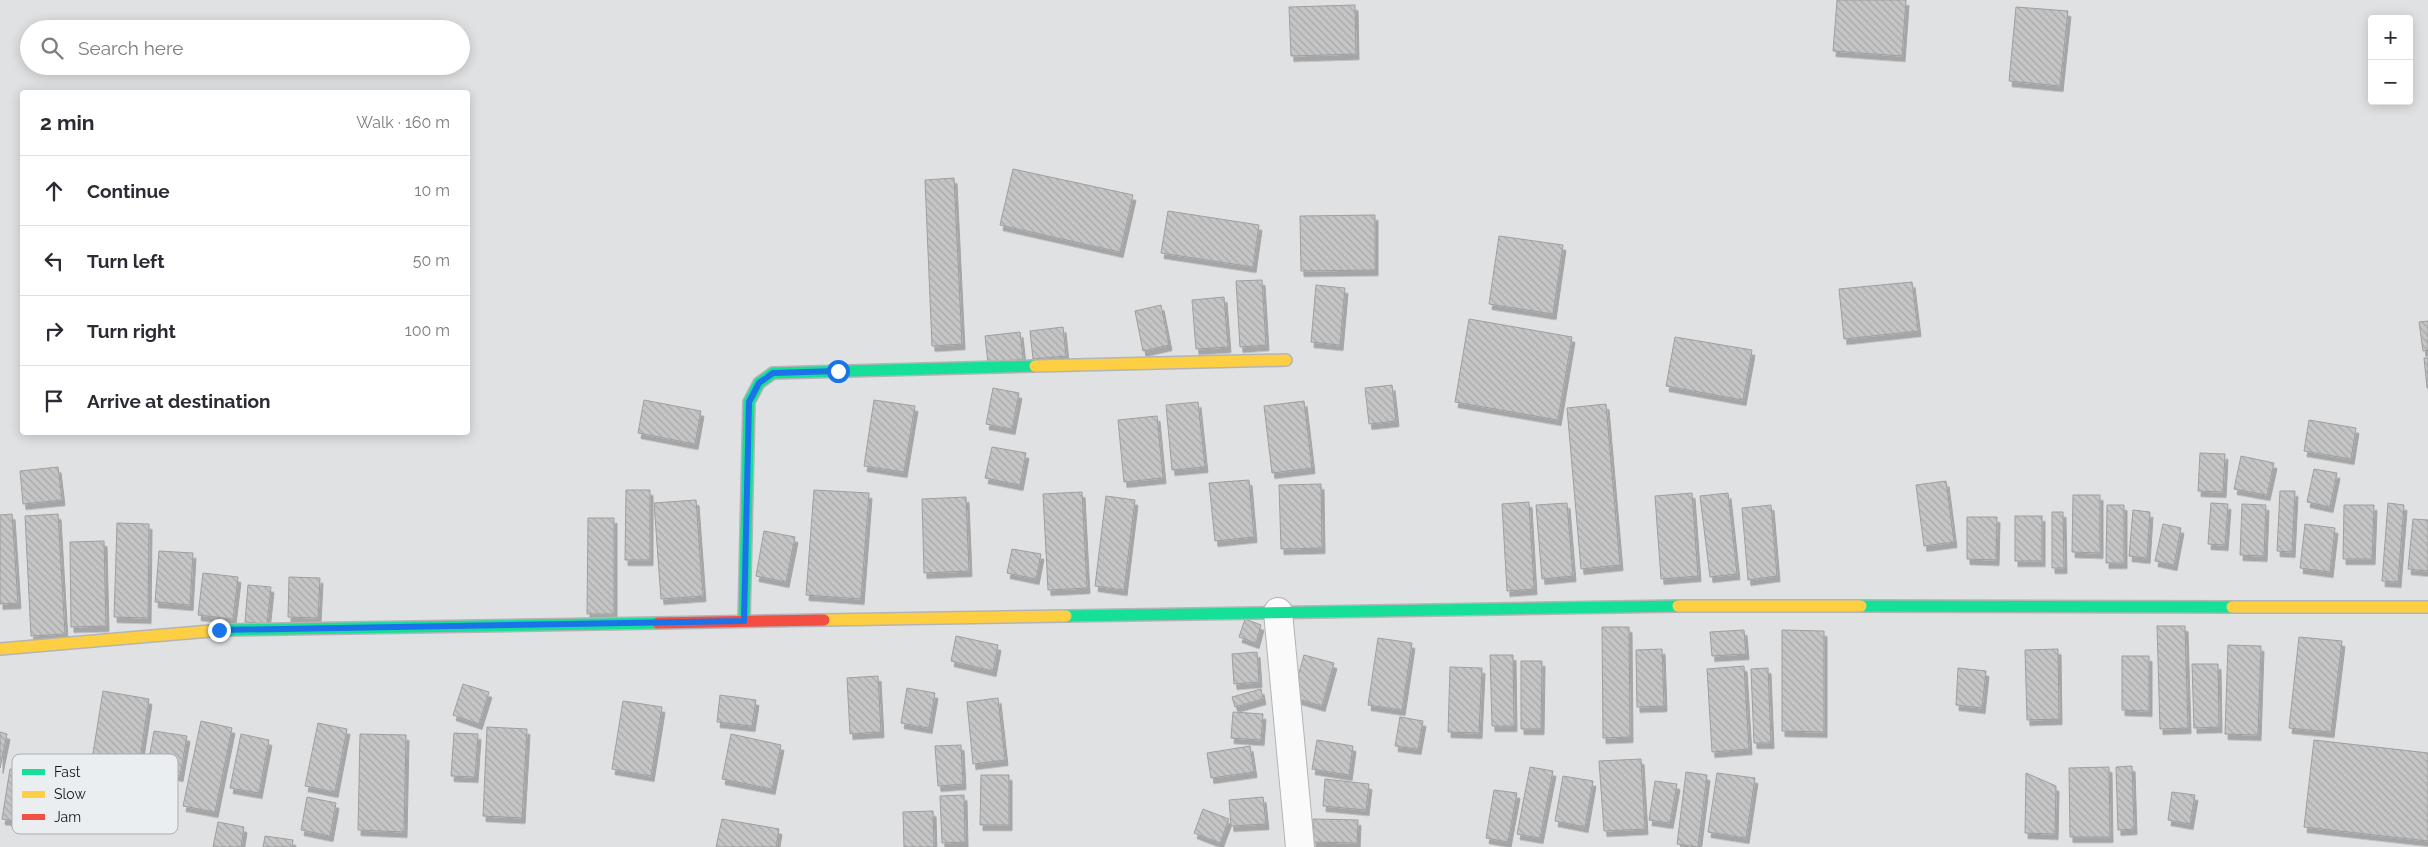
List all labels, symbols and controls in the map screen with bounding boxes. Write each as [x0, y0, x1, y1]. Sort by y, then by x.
map controls [2368, 15, 2413, 105]
button: + [2368, 15, 2413, 60]
search box [20, 20, 470, 75]
icon: search [38, 34, 66, 62]
text: Search here [78, 37, 184, 59]
button: − [2368, 60, 2413, 105]
text: 2 min [40, 110, 94, 135]
text: Walk · 160 m [356, 113, 450, 132]
icon: ahead [40, 177, 68, 205]
text: Continue [87, 180, 170, 202]
text: 10 m [415, 181, 450, 200]
icon: left [40, 247, 68, 275]
text: Turn left [87, 250, 164, 272]
text: 50 m [413, 251, 450, 270]
icon: right [40, 317, 68, 345]
text: Turn right [87, 320, 176, 342]
text: 100 m [405, 321, 450, 340]
route start [827, 360, 850, 383]
icon: arrive [40, 387, 68, 415]
text: Arrive at destination [87, 390, 271, 412]
route end [208, 619, 231, 642]
legend [12, 754, 178, 834]
text: Fast [54, 764, 81, 780]
text: Slow [54, 786, 86, 802]
text: Jam [54, 809, 81, 825]

